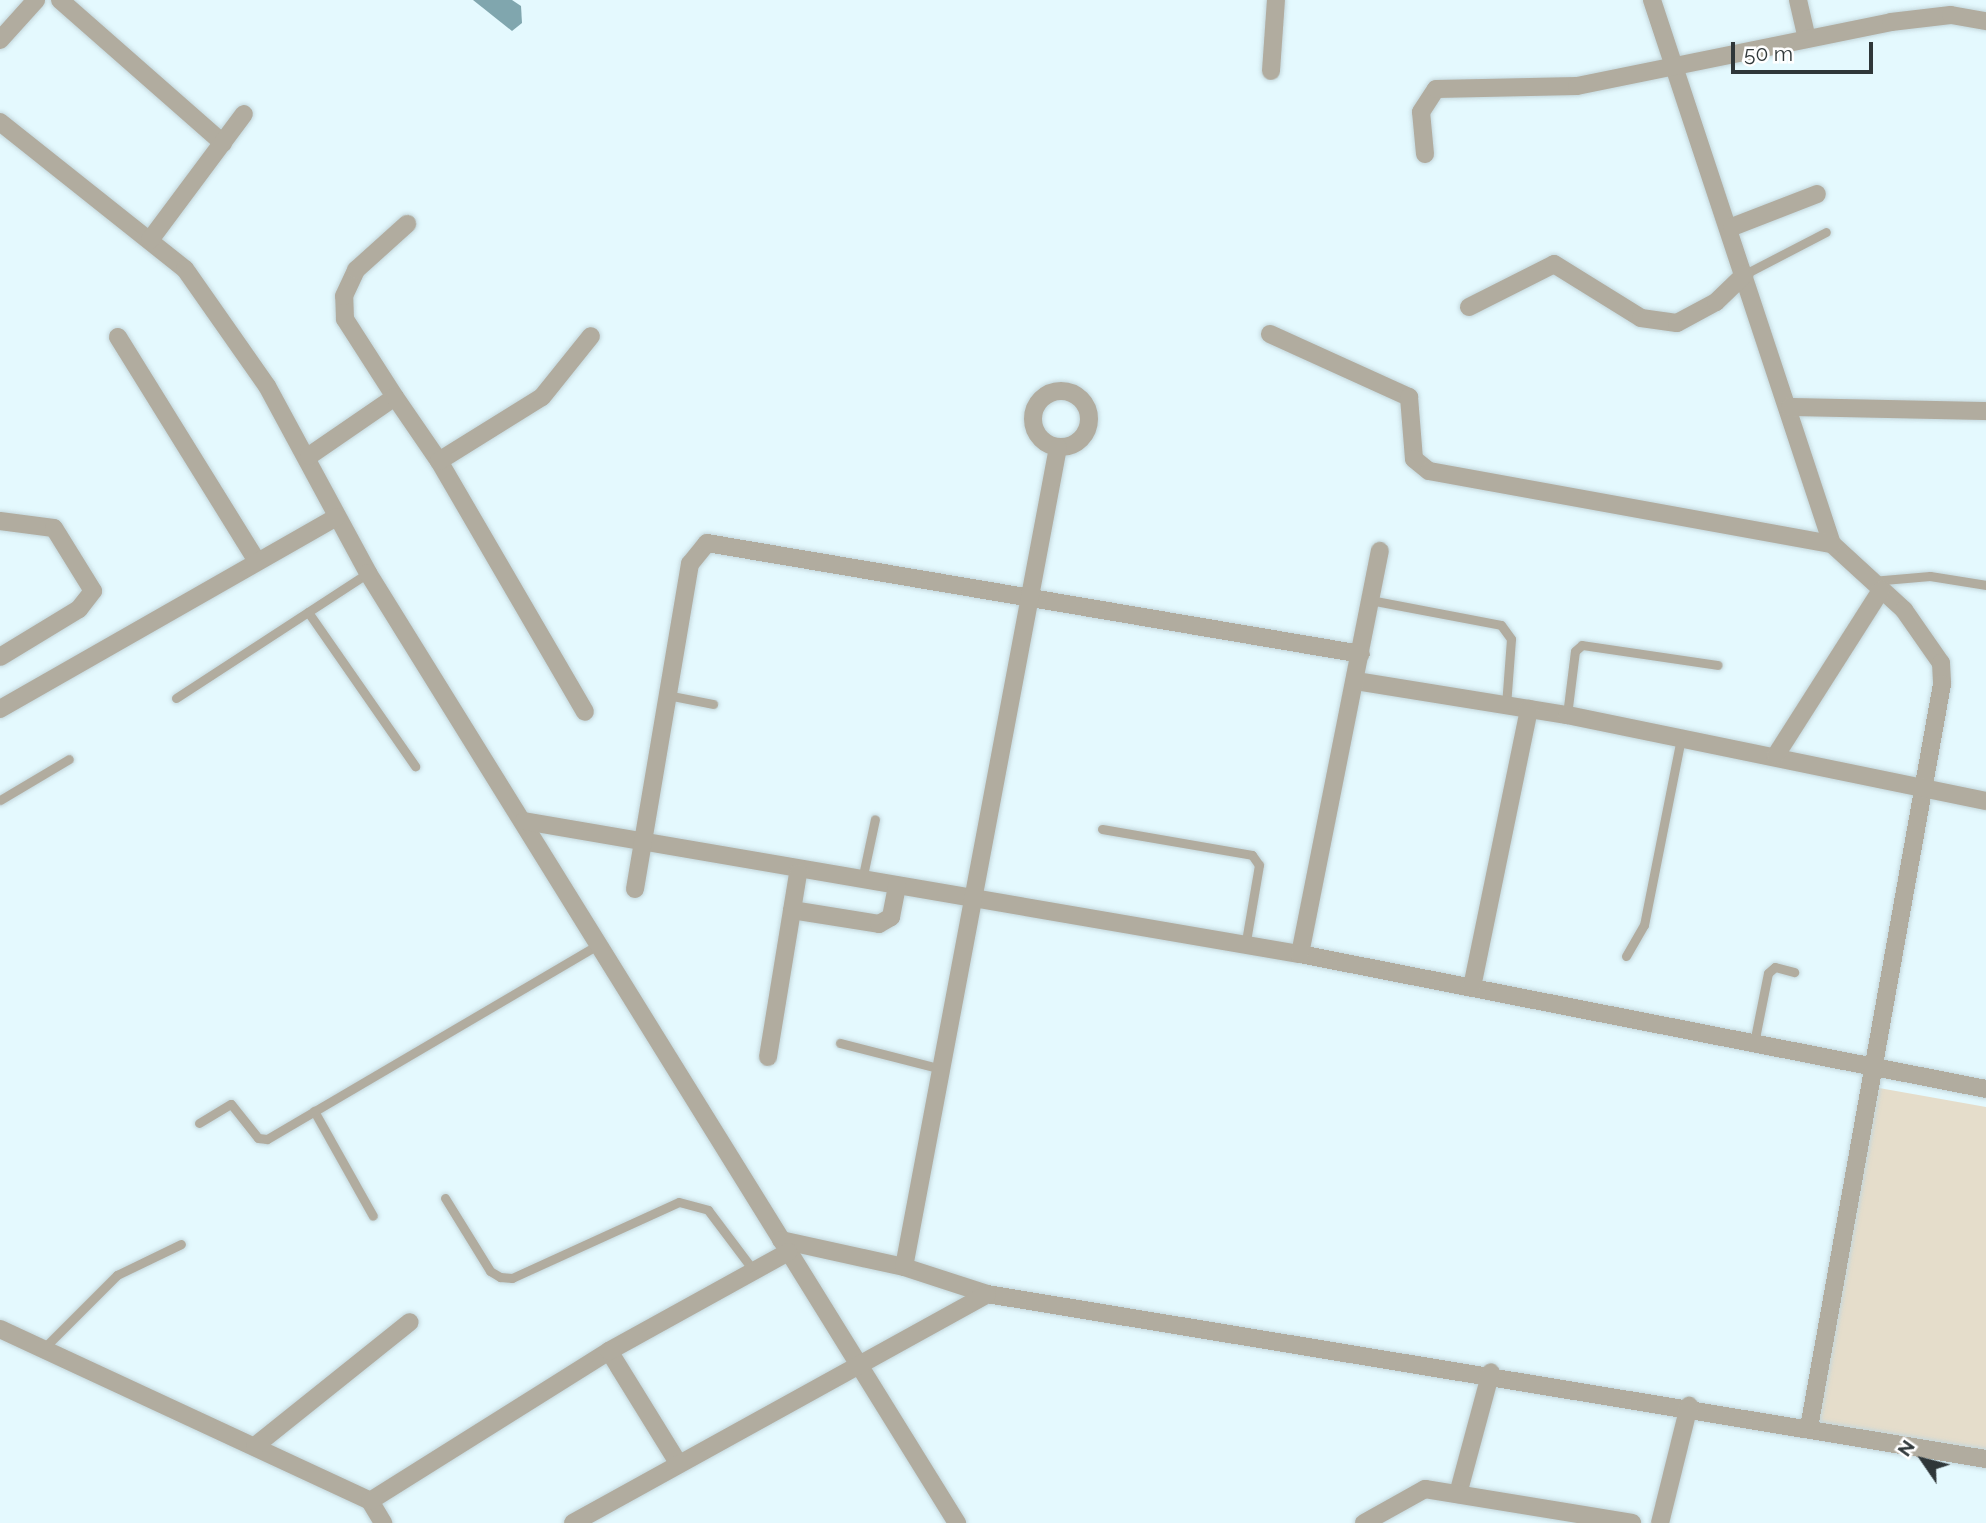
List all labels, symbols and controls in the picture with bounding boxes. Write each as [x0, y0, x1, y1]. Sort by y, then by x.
scale bar [1734, 28, 1876, 72]
text: 50 m [1744, 41, 1793, 66]
north arrow [1888, 1425, 1958, 1495]
text: N [1893, 1436, 1919, 1460]

